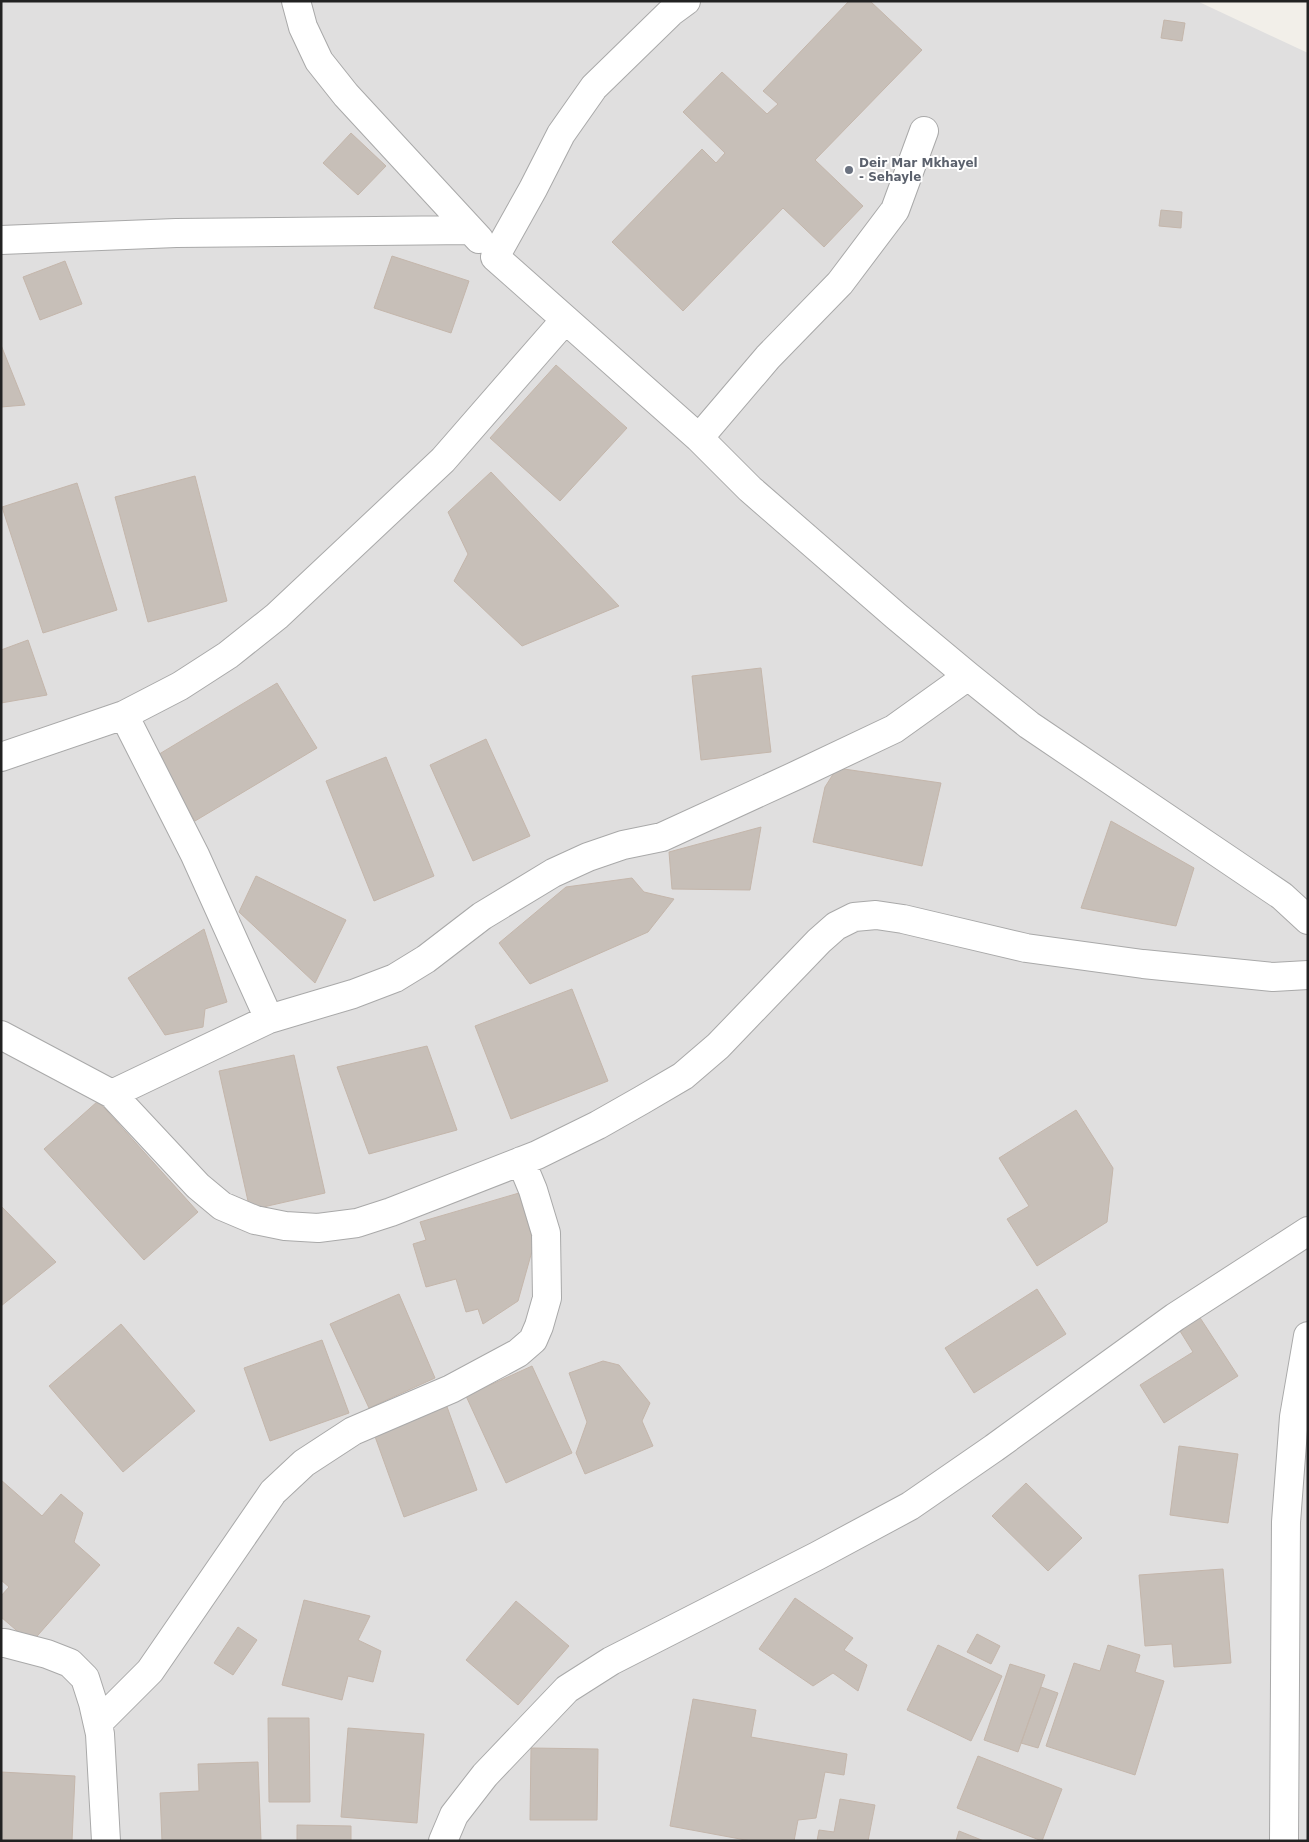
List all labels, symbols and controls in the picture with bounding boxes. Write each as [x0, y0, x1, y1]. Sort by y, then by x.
place label: Deir Mar Mkhayel - Sehayle [859, 156, 978, 184]
marker: Deir Mar Mkhayel - Sehayle [843, 164, 855, 176]

